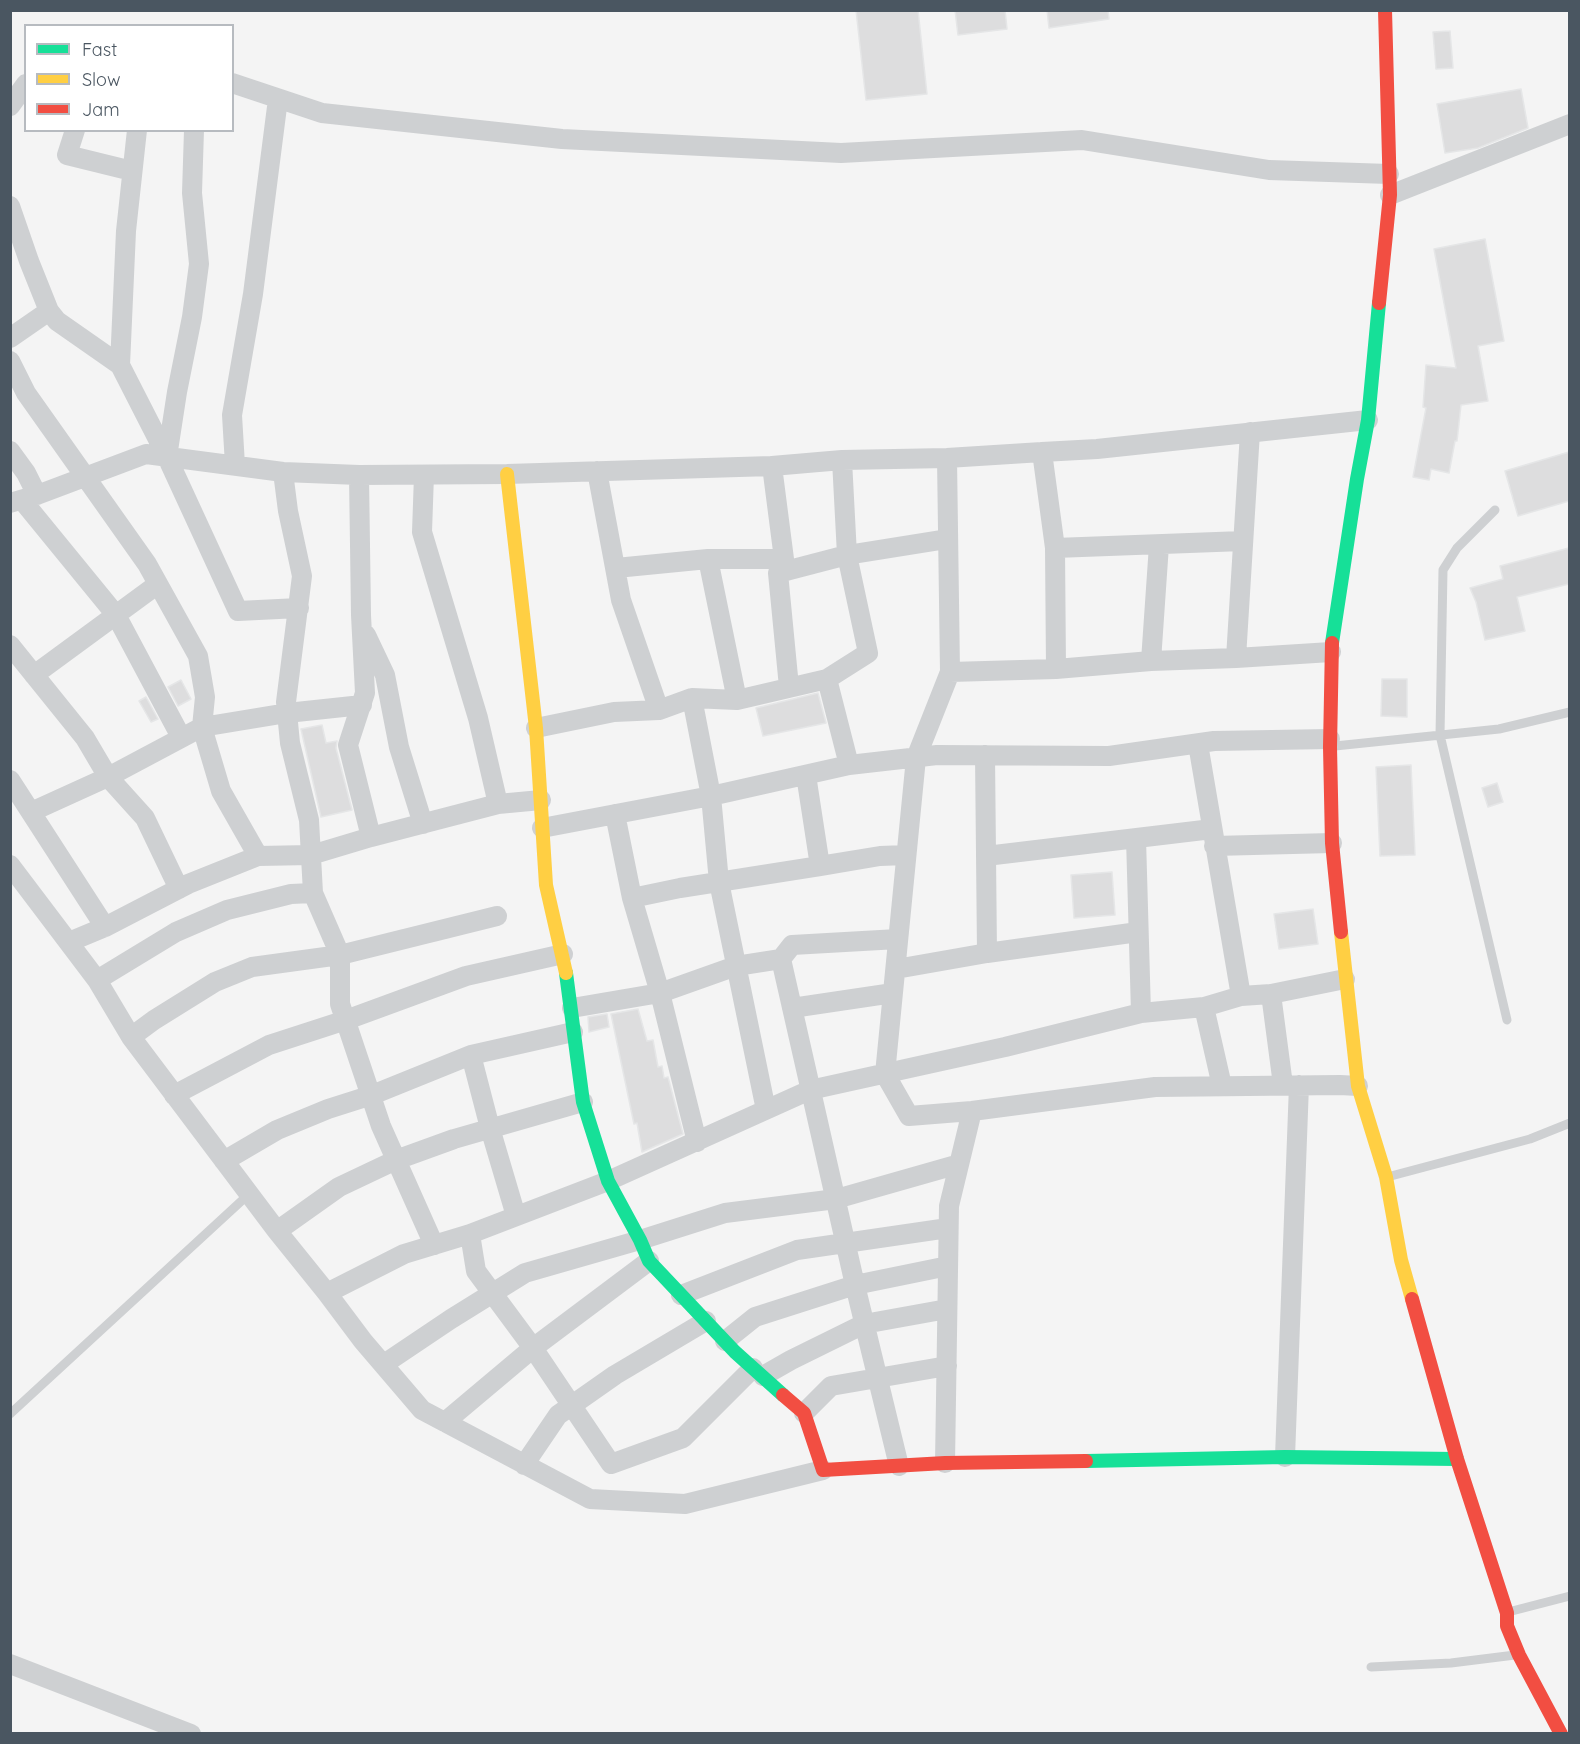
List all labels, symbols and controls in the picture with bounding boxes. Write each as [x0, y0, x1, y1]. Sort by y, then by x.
legend [24, 24, 234, 132]
text: Fast [82, 38, 117, 61]
text: Slow [82, 68, 120, 91]
text: Jam [82, 98, 120, 121]

